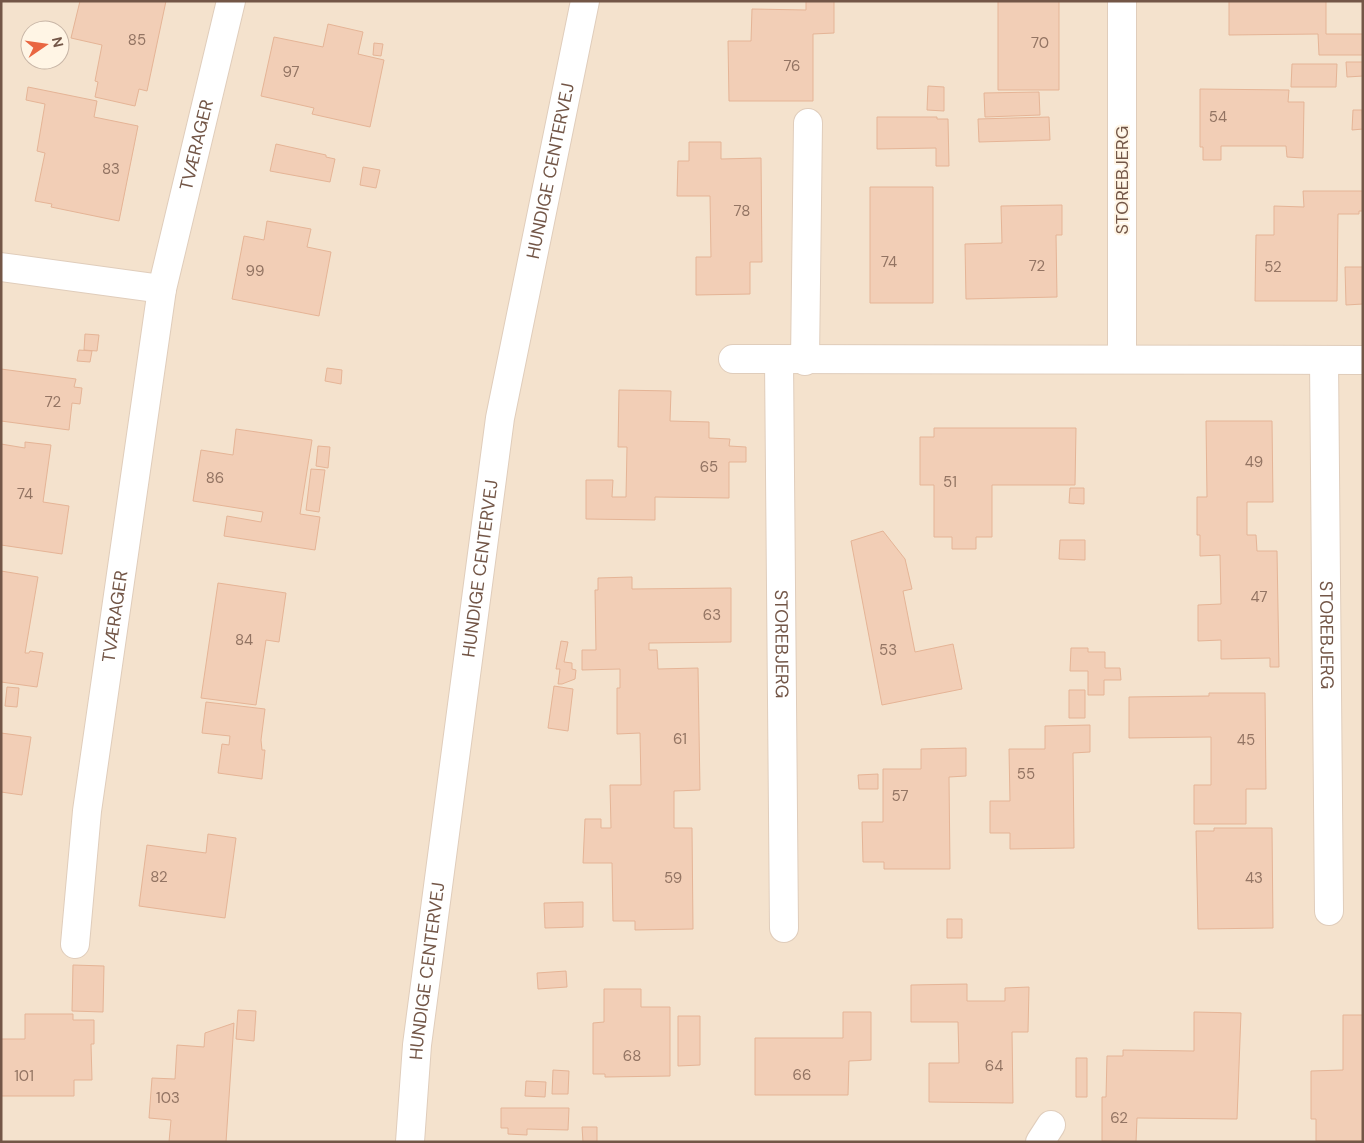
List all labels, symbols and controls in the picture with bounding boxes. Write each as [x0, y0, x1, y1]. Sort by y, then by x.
north arrow [20, 20, 70, 70]
house number: 85 [128, 30, 146, 50]
house number: 70 [1031, 33, 1049, 53]
text: N [48, 35, 68, 49]
house number: 76 [783, 56, 801, 76]
house number: 97 [282, 62, 300, 82]
street label: HUNDIGE CENTERVEJ [521, 81, 580, 261]
street label: TVÆRAGER [174, 97, 219, 193]
house number: 54 [1209, 107, 1227, 127]
street label: STOREBJERG [1110, 126, 1134, 234]
house number: 83 [102, 159, 120, 179]
house number: 78 [734, 201, 750, 221]
house number: 74 [881, 252, 897, 272]
house number: 72 [1029, 256, 1045, 276]
house number: 52 [1264, 257, 1282, 277]
house number: 99 [246, 261, 264, 281]
house number: 72 [45, 392, 61, 412]
house number: 49 [1245, 452, 1263, 472]
house number: 65 [700, 457, 718, 477]
house number: 86 [206, 468, 224, 488]
house number: 51 [943, 472, 957, 492]
street label: HUNDIGE CENTERVEJ [456, 478, 504, 659]
house number: 74 [17, 484, 33, 504]
street label: TVÆRAGER [96, 569, 133, 664]
street label: STOREBJERG [1314, 580, 1339, 690]
house number: 47 [1250, 587, 1268, 607]
street label: STOREBJERG [769, 589, 794, 699]
house number: 63 [703, 605, 721, 625]
house number: 84 [235, 630, 253, 650]
house number: 53 [879, 640, 897, 660]
house number: 61 [673, 729, 687, 749]
house number: 45 [1237, 730, 1255, 750]
house number: 55 [1017, 764, 1035, 784]
house number: 57 [892, 786, 908, 806]
house number: 82 [150, 867, 168, 887]
house number: 59 [664, 868, 682, 888]
house number: 43 [1245, 868, 1263, 888]
street label: HUNDIGE CENTERVEJ [404, 881, 450, 1061]
house number: 68 [623, 1046, 641, 1066]
house number: 64 [985, 1056, 1003, 1076]
house number: 66 [793, 1065, 811, 1085]
house number: 101 [14, 1066, 34, 1086]
house number: 103 [156, 1088, 180, 1108]
house number: 62 [1110, 1108, 1128, 1128]

